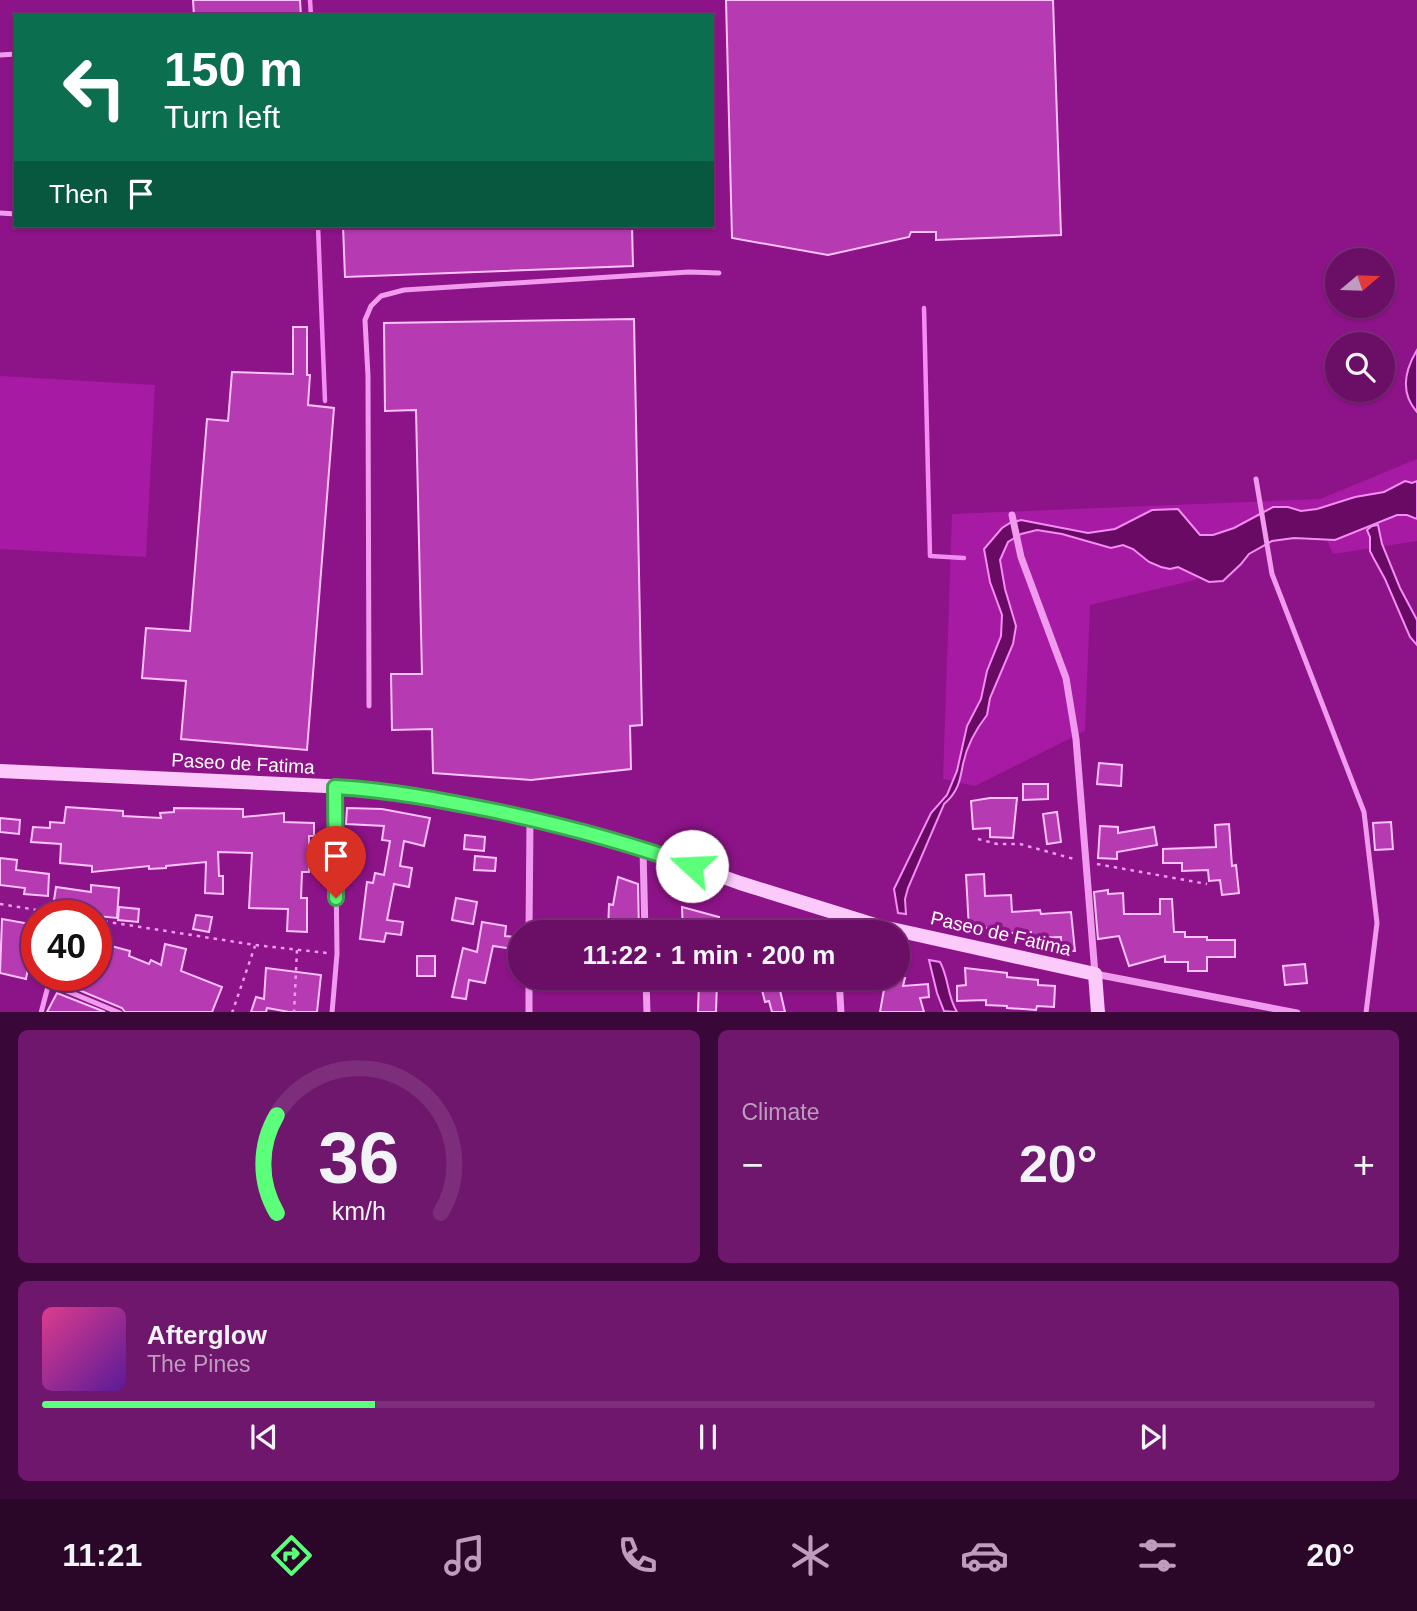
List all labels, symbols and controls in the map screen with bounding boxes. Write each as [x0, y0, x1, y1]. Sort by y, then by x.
icon: left [49, 42, 140, 133]
text: 150 m [164, 42, 303, 96]
text: Turn left [164, 99, 280, 135]
icon: arrive [122, 175, 160, 213]
text: Then [49, 179, 108, 209]
north arrow [1325, 248, 1395, 318]
map controls [1325, 248, 1395, 402]
button: search [1325, 332, 1395, 402]
street label: Paseo de Fatima [171, 749, 316, 778]
pin [306, 826, 366, 898]
position arrow [655, 829, 729, 903]
icon: arrive [317, 837, 355, 875]
speed limit sign: 40 [21, 900, 112, 991]
street label: Paseo de Fatima [929, 907, 1074, 960]
text: 11:22 · 1 min · 200 m [583, 940, 835, 970]
text: Climate [742, 1099, 819, 1125]
text: 36 [318, 1117, 399, 1198]
text: 20° [1019, 1135, 1098, 1193]
text: − [742, 1144, 764, 1186]
text: + [1353, 1144, 1375, 1186]
text: km/h [332, 1196, 386, 1224]
text: Afterglow [147, 1320, 267, 1350]
text: The Pines [147, 1351, 251, 1377]
icon: previous [245, 1418, 283, 1456]
icon: pause [689, 1418, 727, 1456]
icon: next [1134, 1418, 1172, 1456]
icon: directions [267, 1531, 316, 1580]
icon: music [440, 1531, 489, 1580]
icon: phone [613, 1531, 662, 1580]
icon: climate [786, 1531, 835, 1580]
icon: car [960, 1531, 1009, 1580]
icon: filters [1133, 1531, 1182, 1580]
text: 11:21 [62, 1537, 142, 1573]
text: 20° [1306, 1537, 1355, 1573]

